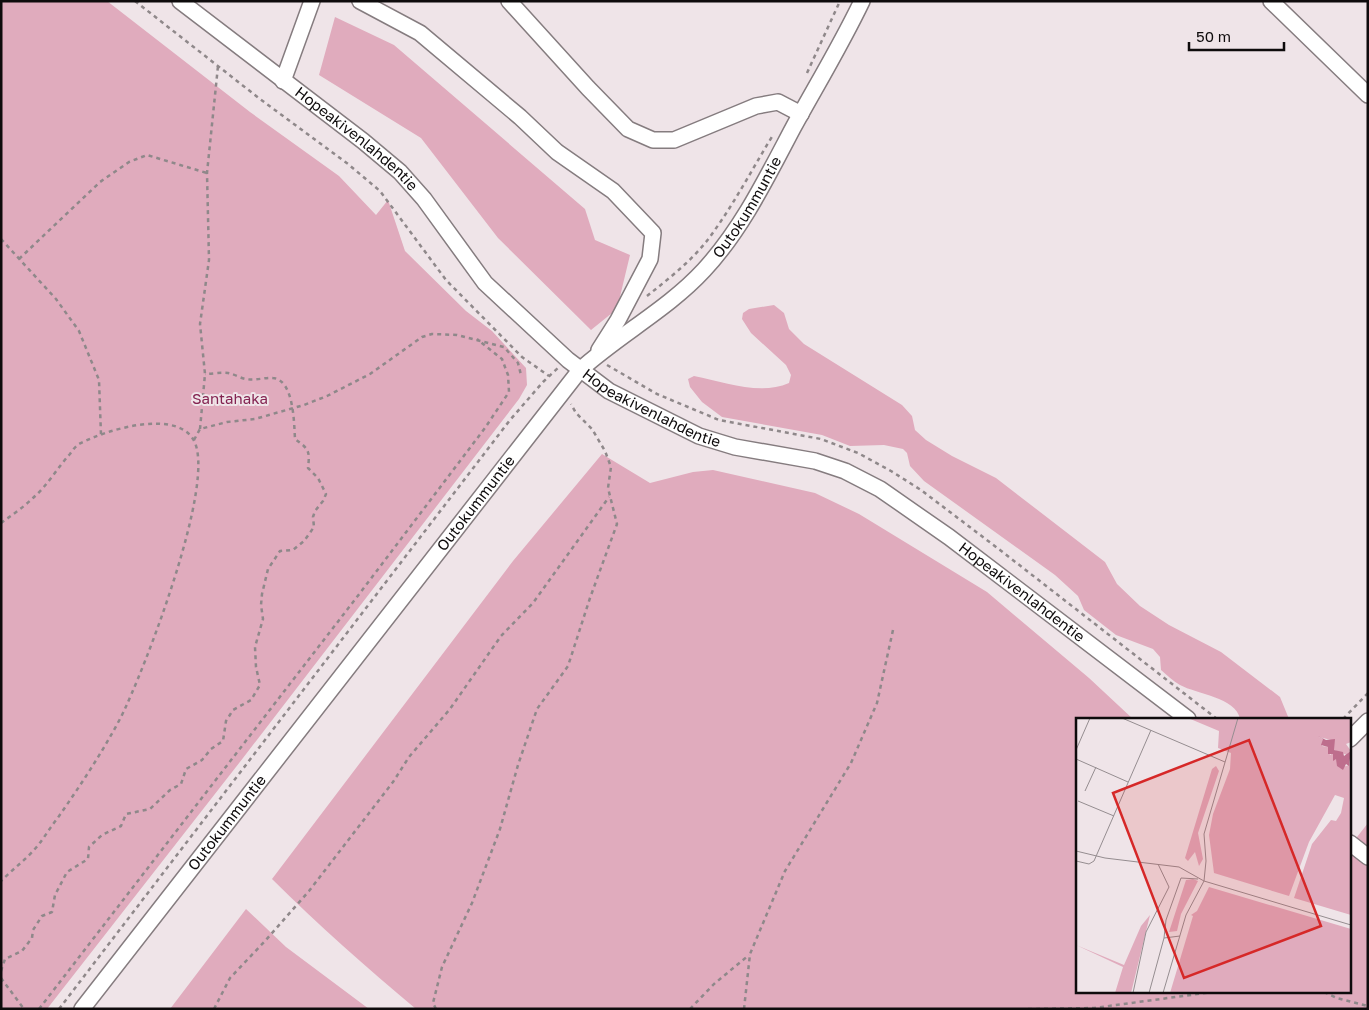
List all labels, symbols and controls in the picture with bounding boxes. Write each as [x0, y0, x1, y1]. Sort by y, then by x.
scale bar [1189, 20, 1284, 52]
text: 50 m [1196, 27, 1231, 45]
street label: Hopeakivenlahdentie [292, 82, 422, 194]
street label: Outokummuntie [708, 153, 785, 261]
street label: Hopeakivenlahdentie [579, 364, 723, 450]
park label: Santahaka [192, 389, 268, 407]
street label: Outokummuntie [432, 451, 518, 554]
street label: Hopeakivenlahdentie [956, 538, 1089, 645]
inset map [1076, 718, 1352, 992]
street label: Outokummuntie [183, 771, 269, 874]

